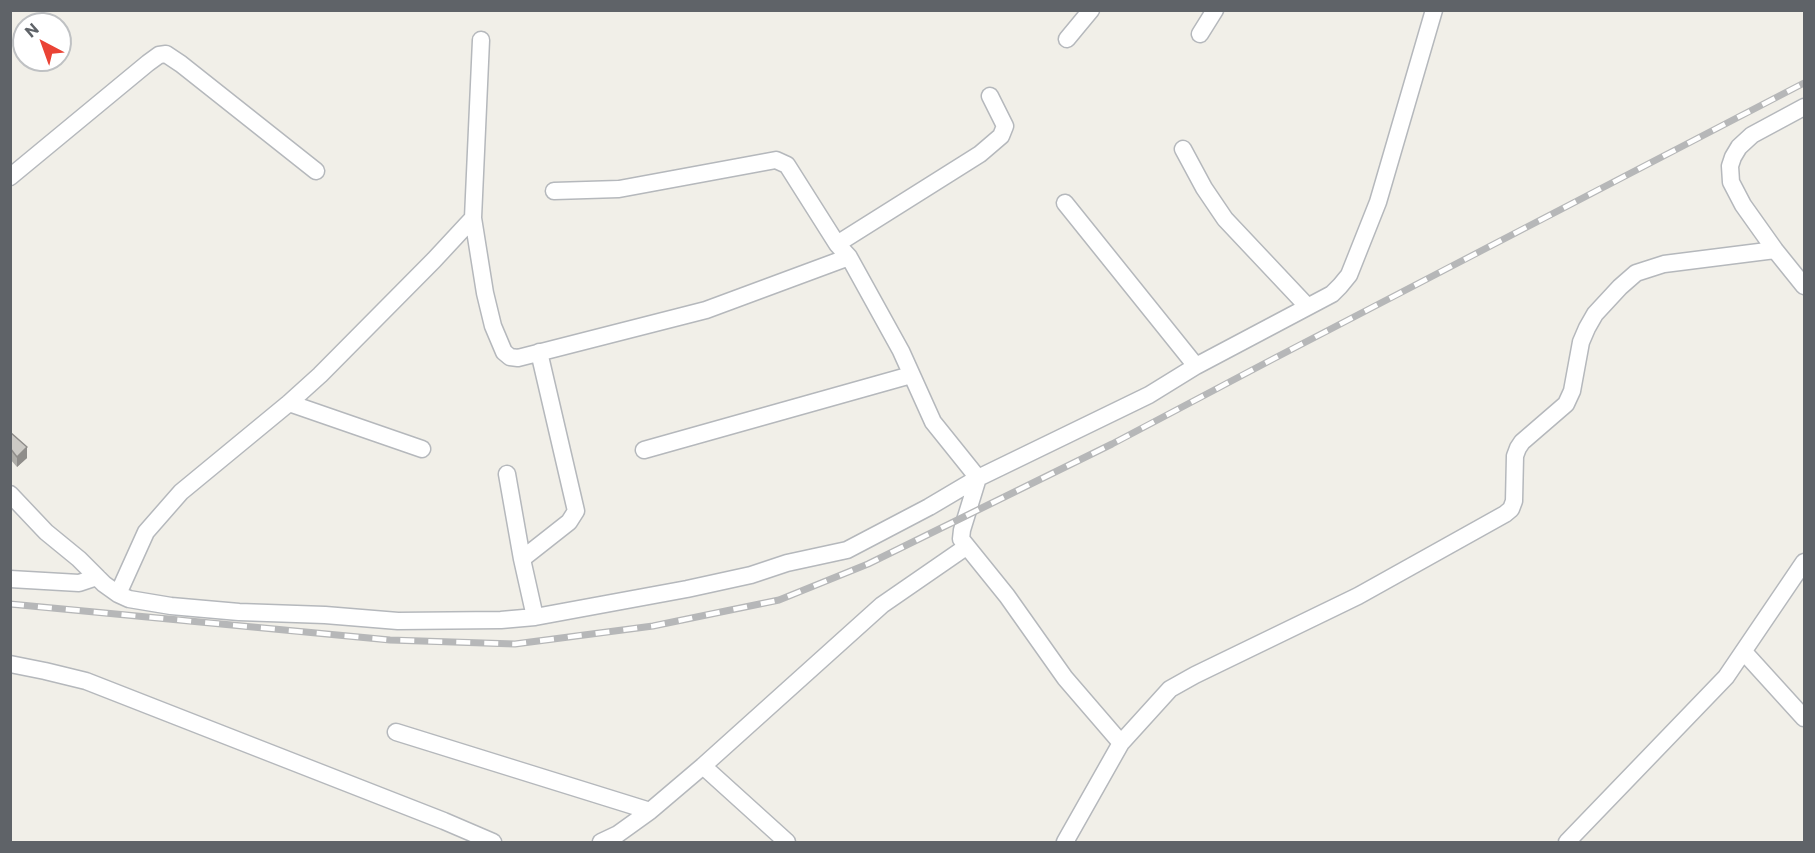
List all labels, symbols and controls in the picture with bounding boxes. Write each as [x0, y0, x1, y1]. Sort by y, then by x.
north arrow [12, 12, 72, 72]
text: N [20, 18, 42, 41]

